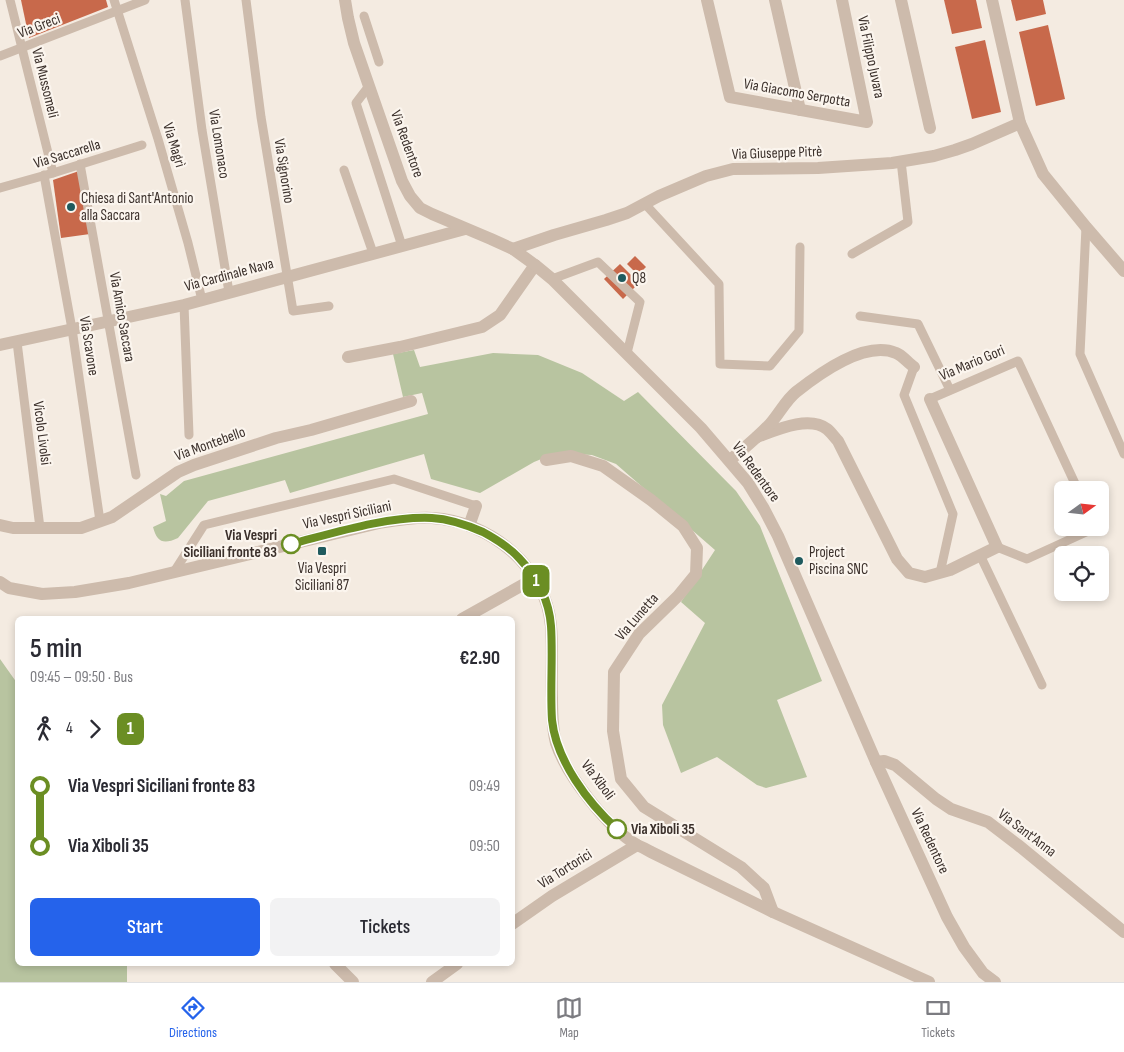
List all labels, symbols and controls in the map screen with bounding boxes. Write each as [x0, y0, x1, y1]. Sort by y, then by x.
street label: Via Greci [15, 9, 63, 43]
street label: Via Filippo Juvara [853, 14, 889, 100]
street label: Via Mussomeli [27, 46, 63, 120]
street label: Via Giacomo Serpotta [742, 74, 852, 112]
street label: Via Lomonaco [204, 108, 234, 180]
street label: Via Redentore [386, 108, 428, 180]
street label: Via Magrì [158, 120, 190, 170]
street label: Via Saccarella [31, 135, 103, 173]
street label: Via Signorino [270, 137, 298, 205]
street label: Via Giuseppe Pitrè [732, 142, 822, 164]
place label: Chiesa di Sant'Antonio alla Saccara [81, 189, 193, 225]
marker: Chiesa di Sant'Antonio alla Saccara [65, 201, 77, 213]
street label: Via Cardinale Nava [182, 254, 276, 296]
place label: Q8 [632, 269, 646, 288]
street label: Via Amico Saccara [105, 271, 139, 364]
marker: Q8 [616, 272, 628, 284]
street label: Via Scavone [75, 315, 103, 377]
street label: Via Mario Gori [937, 341, 1008, 385]
street label: Vicolo Livolsi [29, 400, 55, 466]
street label: Via Montebello [172, 422, 248, 466]
street label: Via Redentore [728, 438, 784, 506]
north arrow [1054, 481, 1109, 536]
map controls [1054, 481, 1109, 601]
street label: Via Vespri Siciliani [301, 496, 393, 534]
place label: Via Vespri Siciliani fronte 83 [183, 526, 277, 562]
marker: Via Vespri Siciliani fronte 83 [281, 534, 301, 554]
place label: Project Piscina SNC [809, 543, 868, 579]
marker: Via Vespri Siciliani 87 [316, 545, 328, 557]
button: locate [1054, 546, 1109, 601]
marker: Project Piscina SNC [793, 555, 805, 567]
place label: Via Vespri Siciliani 87 [295, 559, 349, 595]
line badge: 1 [520, 565, 552, 597]
text: 1 [532, 570, 540, 591]
street label: Via Lunetta [611, 589, 663, 645]
text: 5 min [30, 632, 82, 665]
text: €2.90 [460, 647, 500, 670]
text: 09:45 – 09:50 · Bus [30, 668, 133, 687]
icon: walk [30, 715, 58, 743]
icon: forward [81, 715, 109, 743]
text: 1 [127, 718, 134, 739]
text: 4 [66, 719, 73, 738]
street label: Via Xiboli [577, 756, 619, 804]
text: Via Vespri Siciliani fronte 83 [68, 775, 255, 798]
text: 09:49 [469, 777, 500, 796]
street label: Via Redentore [907, 805, 953, 877]
street label: Via Sant'Anna [994, 805, 1060, 861]
marker: Via Xiboli 35 [607, 819, 627, 839]
place label: Via Xiboli 35 [631, 820, 695, 839]
text: Via Xiboli 35 [68, 835, 149, 858]
text: 09:50 [469, 837, 500, 856]
street label: Via Tortorici [534, 845, 596, 893]
button: Start [30, 898, 260, 956]
button: Tickets [270, 898, 500, 956]
tab: Directions [169, 994, 217, 1041]
tab: Map [555, 994, 583, 1041]
tab: Tickets [921, 994, 955, 1041]

